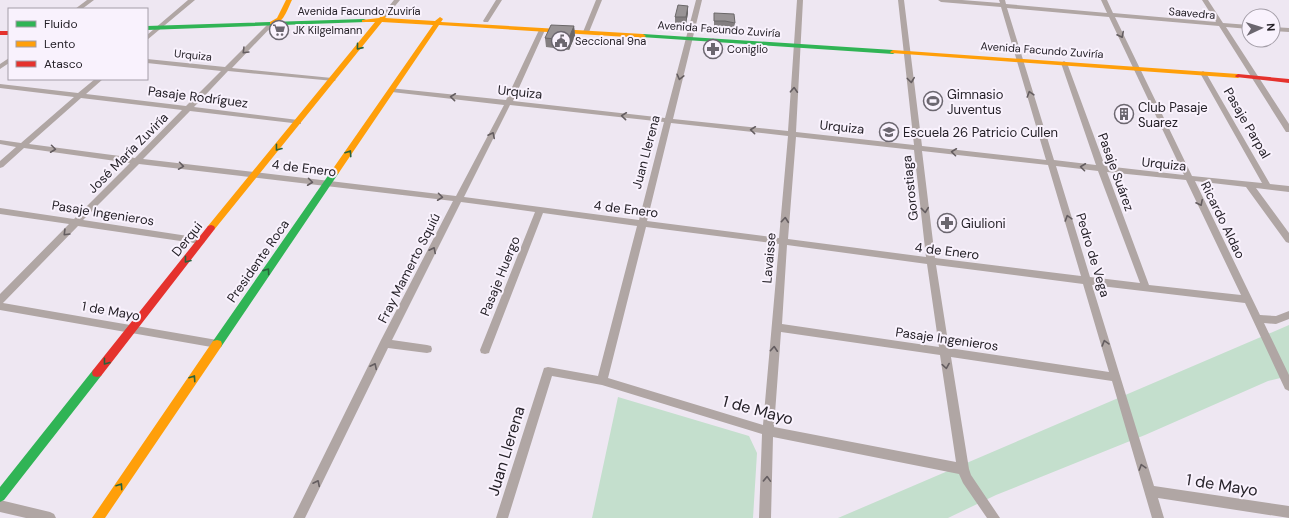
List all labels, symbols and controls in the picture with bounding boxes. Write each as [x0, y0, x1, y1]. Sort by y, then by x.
street label: Avenida Facundo Zuviría [297, 4, 421, 18]
street label: Saavedra [1168, 4, 1216, 22]
legend [8, 8, 148, 80]
north arrow [1241, 8, 1281, 48]
text: Fluido [44, 16, 78, 32]
street label: Avenida Facundo Zuviría [657, 18, 781, 40]
supermarket icon: JK Kilgelmann [268, 19, 290, 41]
place label: JK Kilgelmann [293, 23, 362, 37]
text: N [1264, 23, 1278, 32]
public building icon: Seccional 9na [550, 30, 572, 52]
one-way arrow [1116, 31, 1124, 38]
place label: Seccional 9na [575, 34, 646, 48]
text: Lento [44, 36, 75, 52]
pharmacy icon: Coniglio [702, 38, 724, 60]
street label: Avenida Facundo Zuviría [980, 39, 1104, 61]
one-way arrow [357, 42, 364, 49]
place label: Coniglio [727, 42, 768, 56]
street label: Urquiza [173, 46, 213, 64]
one-way arrow [242, 46, 250, 54]
text: Atasco [44, 56, 83, 72]
one-way arrow [676, 73, 685, 80]
one-way arrow [906, 77, 915, 83]
street label: Urquiza [497, 81, 543, 103]
street label: Pasaje Rodríguez [147, 82, 249, 112]
street label: Pasaje Parpal [1220, 84, 1274, 162]
place label: Gimnasio Juventus [947, 86, 1004, 118]
one-way arrow [790, 87, 798, 93]
sports icon: Gimnasio Juventus [922, 90, 944, 112]
one-way arrow [1026, 91, 1035, 98]
one-way arrow [450, 93, 456, 102]
place label: Club Pasaje Suarez [1138, 99, 1208, 131]
building icon: Club Pasaje Suarez [1113, 103, 1135, 125]
street label: José María Zuviría [84, 109, 172, 197]
one-way arrow [621, 112, 627, 121]
street label: Juan Llerena [628, 113, 664, 191]
street label: Urquiza [819, 116, 865, 138]
school or university icon: Escuela 26 Patricio Cullen [878, 121, 900, 143]
place label: Escuela 26 Patricio Cullen [903, 124, 1058, 141]
one-way arrow [750, 126, 756, 135]
one-way arrow [487, 131, 495, 139]
street label: Pasaje Suárez [1094, 131, 1138, 213]
one-way arrow [275, 143, 282, 150]
one-way arrow [49, 144, 56, 153]
one-way arrow [951, 148, 957, 157]
one-way arrow [344, 150, 352, 157]
street label: Urquiza [1141, 153, 1187, 175]
street label: Gorostiaga [898, 154, 922, 222]
street label: 4 de Enero [271, 156, 337, 180]
one-way arrow [178, 161, 184, 170]
one-way arrow [1080, 163, 1086, 172]
one-way arrow [307, 177, 313, 186]
street label: Ricardo Aldao [1197, 179, 1249, 262]
one-way arrow [436, 192, 443, 201]
street label: Pasaje Ingenieros [51, 197, 155, 229]
street label: 4 de Enero [593, 197, 659, 221]
one-way arrow [1195, 199, 1203, 207]
one-way arrow [921, 207, 930, 213]
street label: Fray Mamerto Squiú [374, 210, 444, 326]
street label: Pedro de Vega [1072, 211, 1114, 299]
pharmacy icon: Giulioni [936, 212, 958, 234]
place label: Giulioni [961, 215, 1006, 232]
one-way arrow [1064, 215, 1073, 222]
street label: Presidente Roca [223, 216, 293, 306]
one-way arrow [780, 217, 789, 223]
street label: Derqui [168, 218, 206, 260]
one-way arrow [63, 228, 70, 236]
street label: Lavaisse [758, 232, 780, 284]
street label: Pasaje Huergo [476, 233, 524, 319]
street label: 4 de Enero [914, 239, 980, 263]
one-way arrow [428, 247, 436, 255]
one-way arrow [184, 255, 191, 262]
one-way arrow [262, 269, 269, 276]
street label: 1 de Mayo [81, 298, 142, 325]
street label: Pasaje Ingenieros [895, 323, 999, 355]
one-way arrow [1101, 340, 1110, 347]
one-way arrow [770, 346, 779, 352]
one-way arrow [104, 357, 111, 364]
one-way arrow [369, 363, 377, 371]
one-way arrow [941, 363, 950, 369]
one-way arrow [188, 376, 195, 383]
street label: 1 de Mayo [720, 391, 796, 429]
street label: Juan Llerena [482, 403, 530, 499]
one-way arrow [1138, 464, 1147, 471]
street label: 1 de Mayo [1185, 469, 1259, 501]
one-way arrow [762, 476, 771, 482]
one-way arrow [312, 480, 320, 487]
one-way arrow [115, 483, 123, 490]

